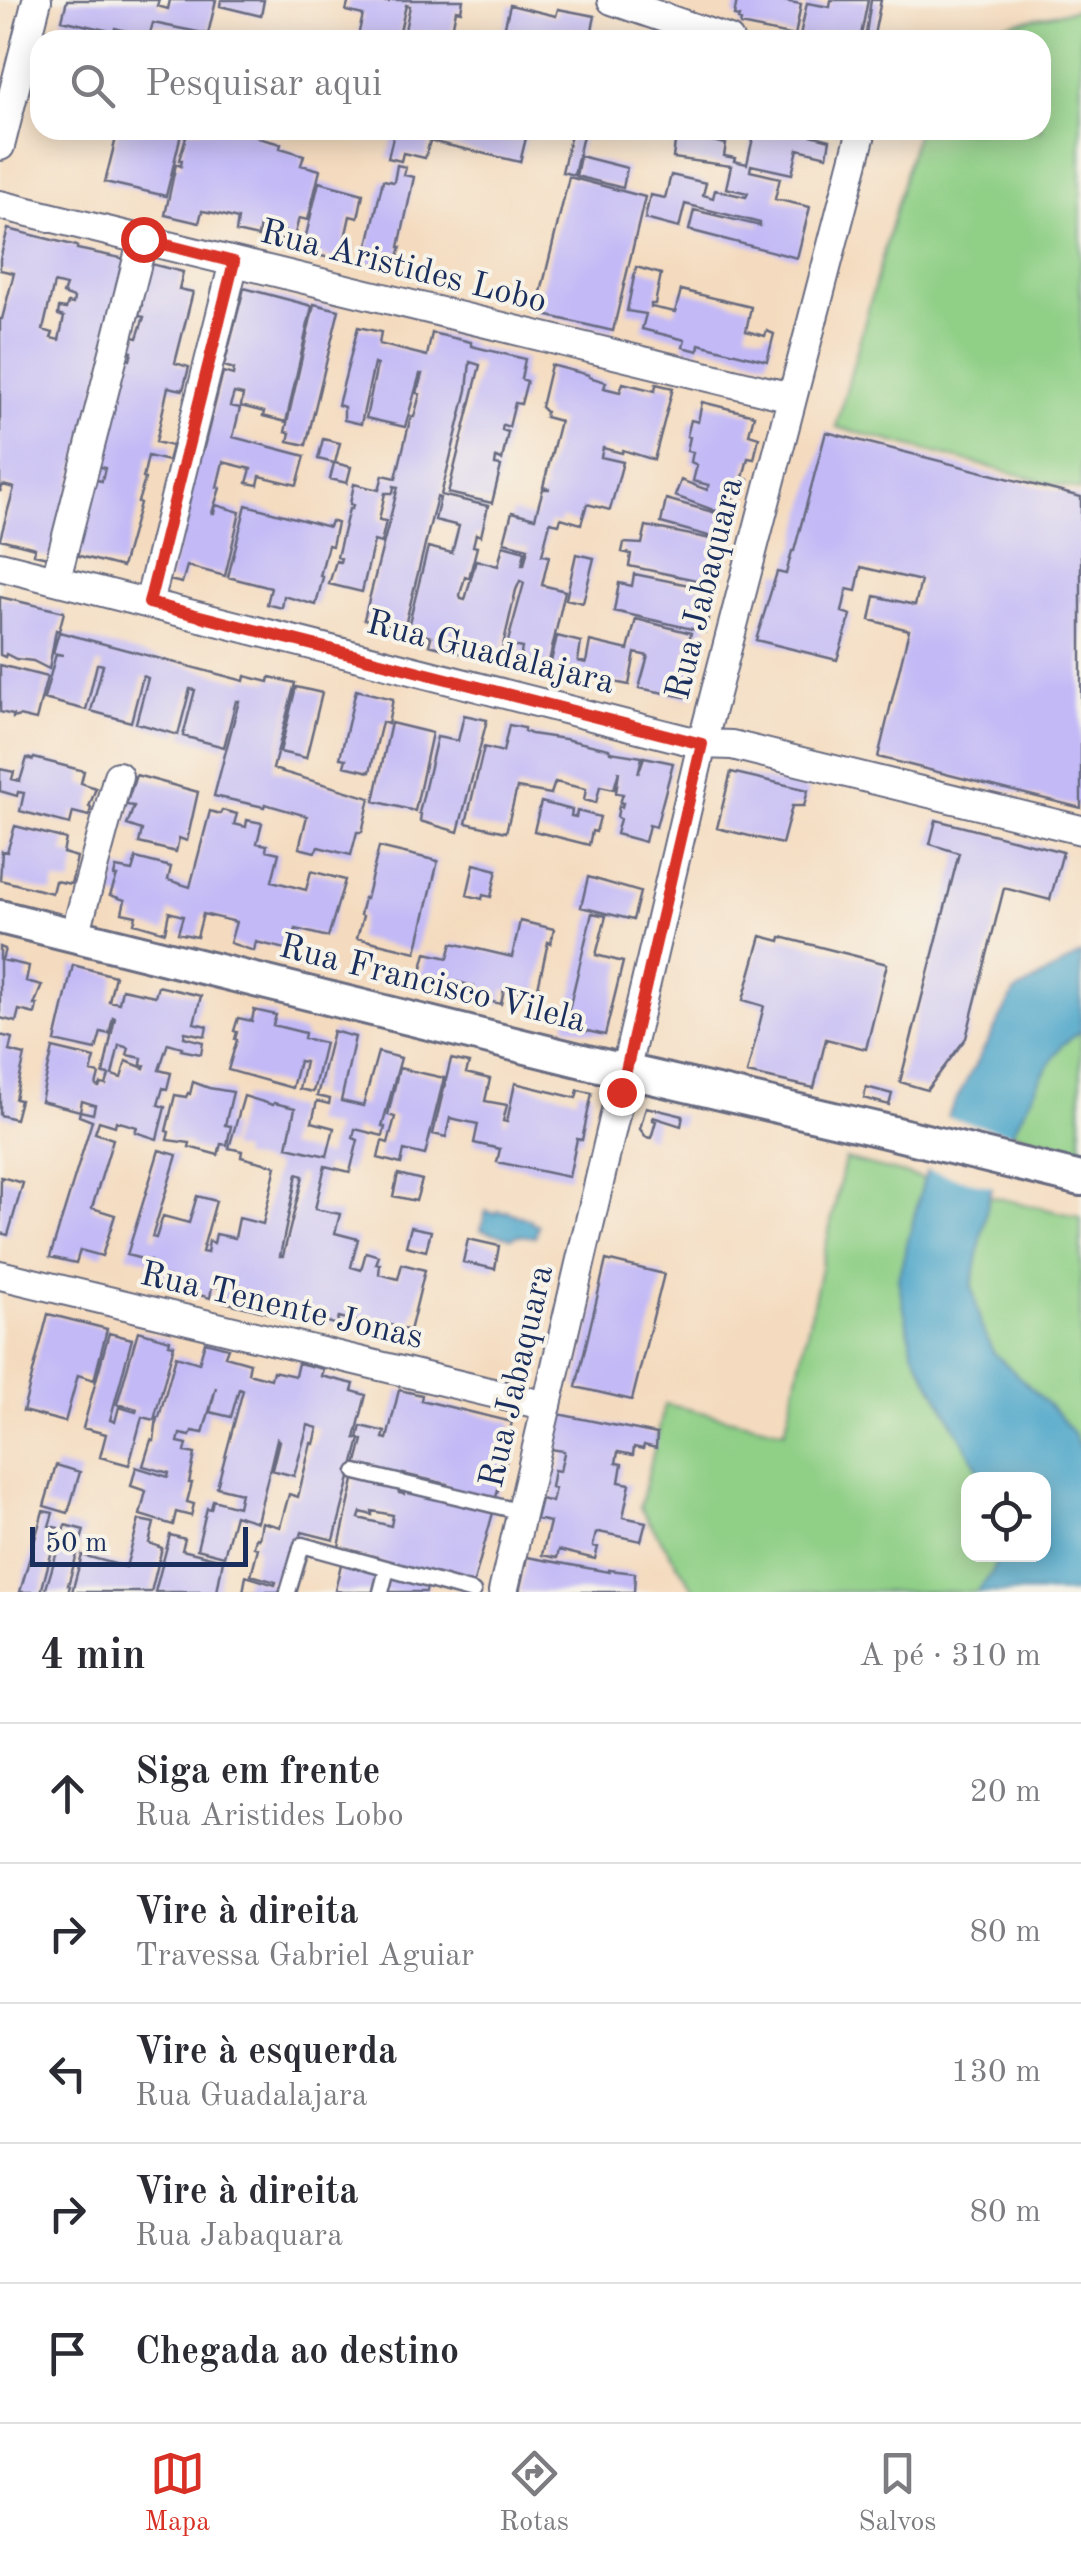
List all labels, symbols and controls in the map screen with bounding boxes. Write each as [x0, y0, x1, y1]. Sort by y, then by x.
search box [30, 30, 1051, 140]
icon: search [65, 58, 120, 113]
text: Pesquisar aqui [145, 66, 382, 104]
street label: Rua Aristides Lobo [257, 215, 550, 320]
route start [121, 217, 167, 263]
street label: Rua Jabaquara [661, 474, 750, 703]
street label: Rua Guadalajara [363, 606, 618, 701]
street label: Rua Francisco Vilela [276, 929, 589, 1039]
route end [599, 1070, 645, 1116]
street label: Rua Tenente Jonas [137, 1257, 426, 1356]
street label: Rua Jabaquara [475, 1262, 560, 1491]
map controls [961, 1472, 1051, 1562]
button: locate [961, 1472, 1051, 1562]
scale bar [30, 1522, 248, 1566]
text: 50 m [45, 1530, 108, 1558]
text: 4 min [40, 1636, 146, 1678]
text: A pé · 310 m [859, 1641, 1041, 1673]
text: Siga em frente [135, 1754, 380, 1792]
icon: ahead [40, 1766, 95, 1821]
text: 20 m [970, 1777, 1041, 1809]
text: Rua Aristides Lobo [135, 1801, 404, 1833]
text: Vire à direita [135, 1894, 359, 1932]
icon: right [40, 1906, 95, 1961]
text: 80 m [970, 1917, 1041, 1949]
text: Travessa Gabriel Aguiar [135, 1941, 474, 1973]
text: Vire à esquerda [135, 2034, 397, 2072]
icon: left [40, 2046, 95, 2101]
text: 130 m [951, 2057, 1041, 2089]
text: Rua Guadalajara [135, 2081, 368, 2113]
text: Vire à direita [135, 2174, 359, 2212]
icon: right [40, 2186, 95, 2241]
text: 80 m [970, 2197, 1041, 2229]
text: Rua Jabaquara [135, 2221, 343, 2253]
icon: arrive [40, 2326, 95, 2381]
text: Chegada ao destino [135, 2334, 459, 2372]
tab: Mapa [145, 2446, 210, 2541]
tab: Rotas [499, 2446, 569, 2541]
tab: Salvos [858, 2446, 936, 2541]

